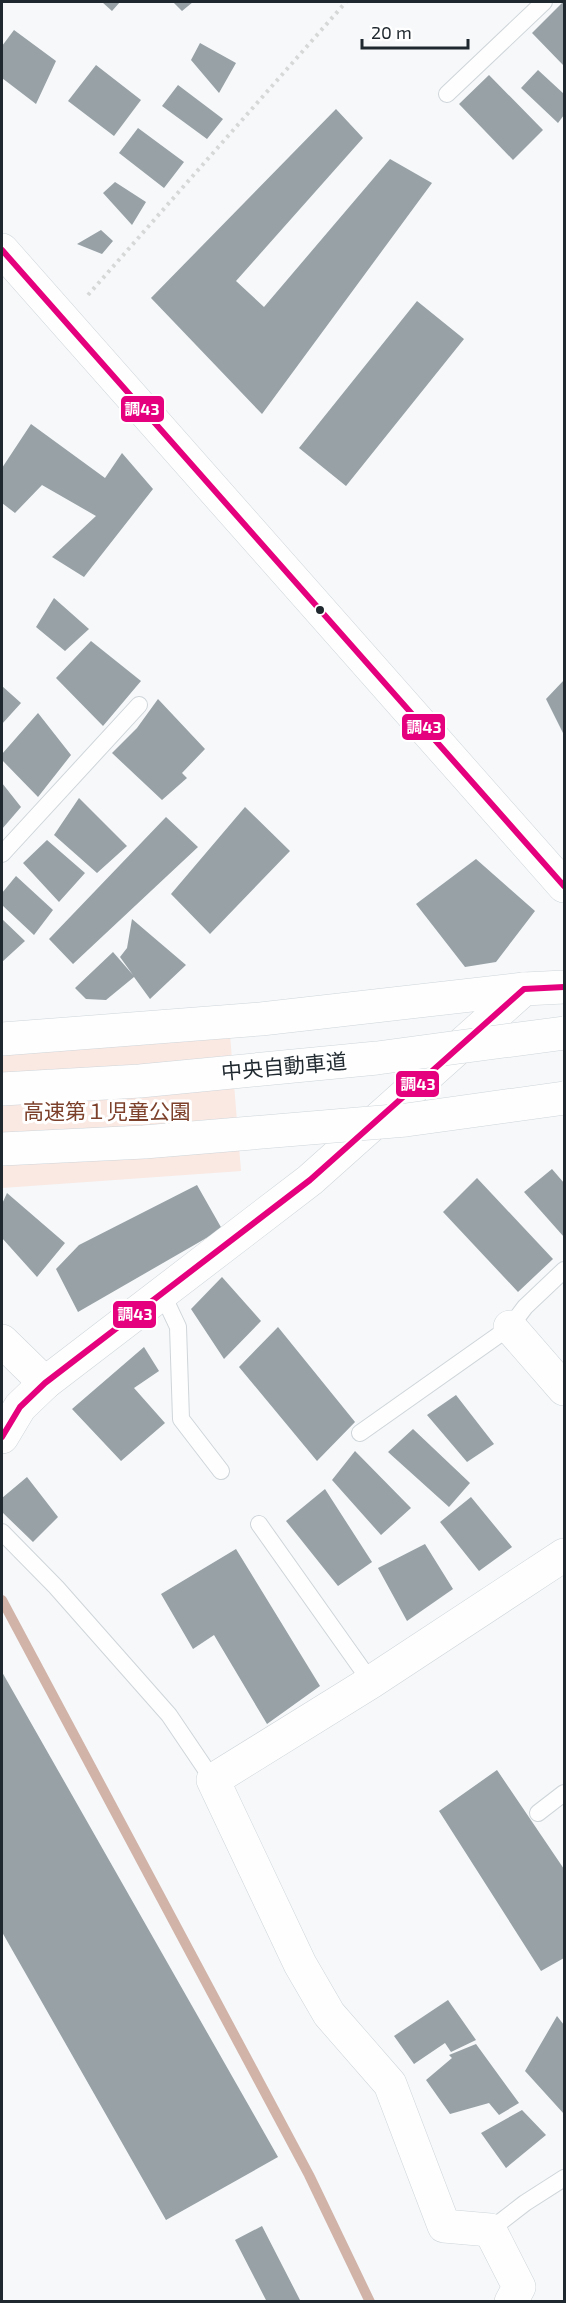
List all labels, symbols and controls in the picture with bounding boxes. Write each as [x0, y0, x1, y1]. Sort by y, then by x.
scale bar [362, 12, 468, 50]
text: 20 m [371, 21, 412, 43]
line badge: 調43 [120, 395, 165, 423]
text: 調43 [124, 399, 160, 418]
unlabelled marker [314, 604, 326, 616]
line badge: 調43 [401, 713, 446, 741]
text: 調43 [406, 717, 442, 736]
street label: 中央自動車道 [220, 1048, 348, 1083]
line badge: 調43 [395, 1070, 440, 1098]
text: 調43 [400, 1074, 436, 1093]
park label: 高速第１児童公園 [23, 1098, 191, 1123]
line badge: 調43 [112, 1300, 157, 1329]
text: 調43 [117, 1304, 153, 1323]

